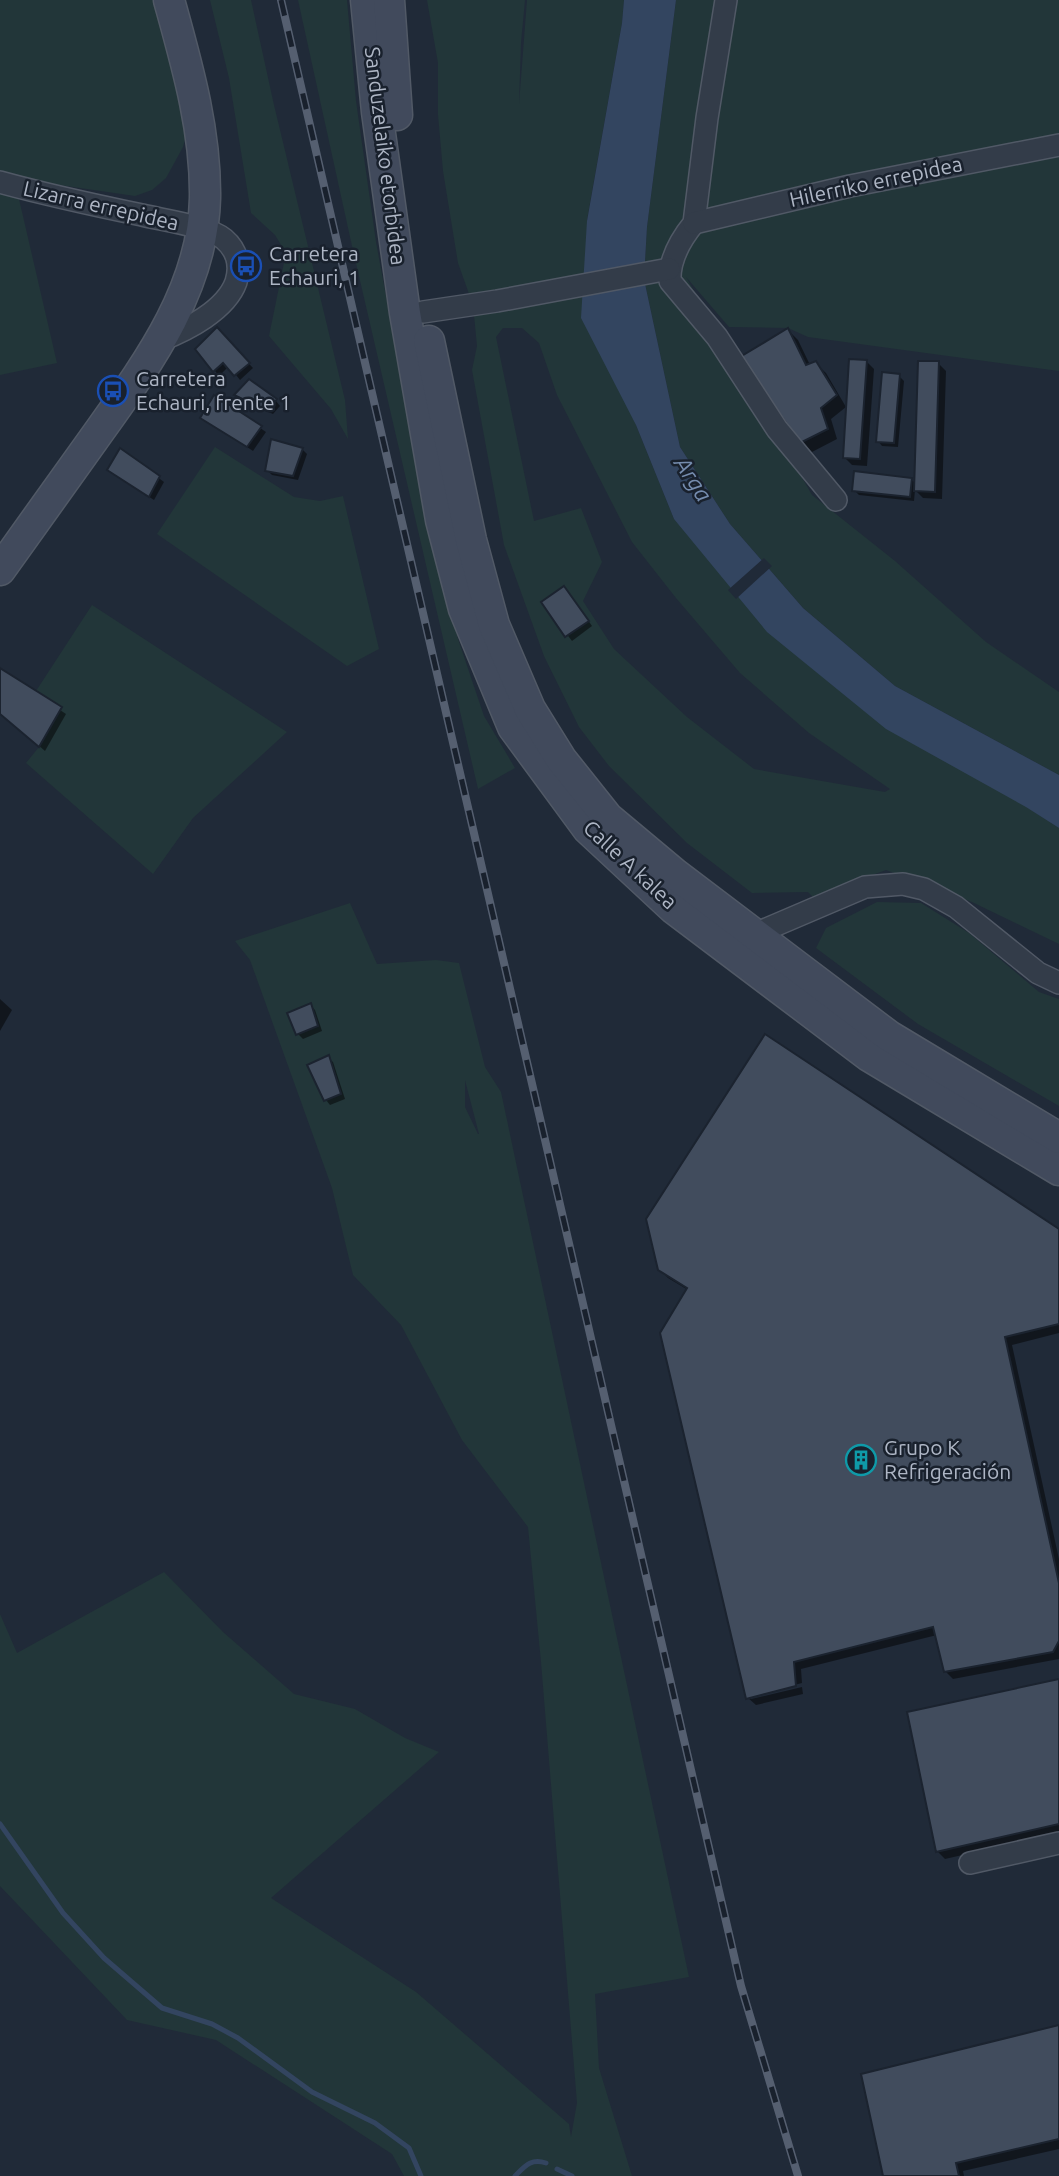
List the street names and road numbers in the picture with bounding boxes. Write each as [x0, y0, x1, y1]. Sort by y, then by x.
street label: Sanduzelaiko etorbidea [361, 45, 411, 267]
street label: Hilerriko errepidea [787, 151, 965, 211]
street label: Lizarra errepidea [21, 175, 181, 235]
street label: Calle A kalea [579, 815, 682, 914]

